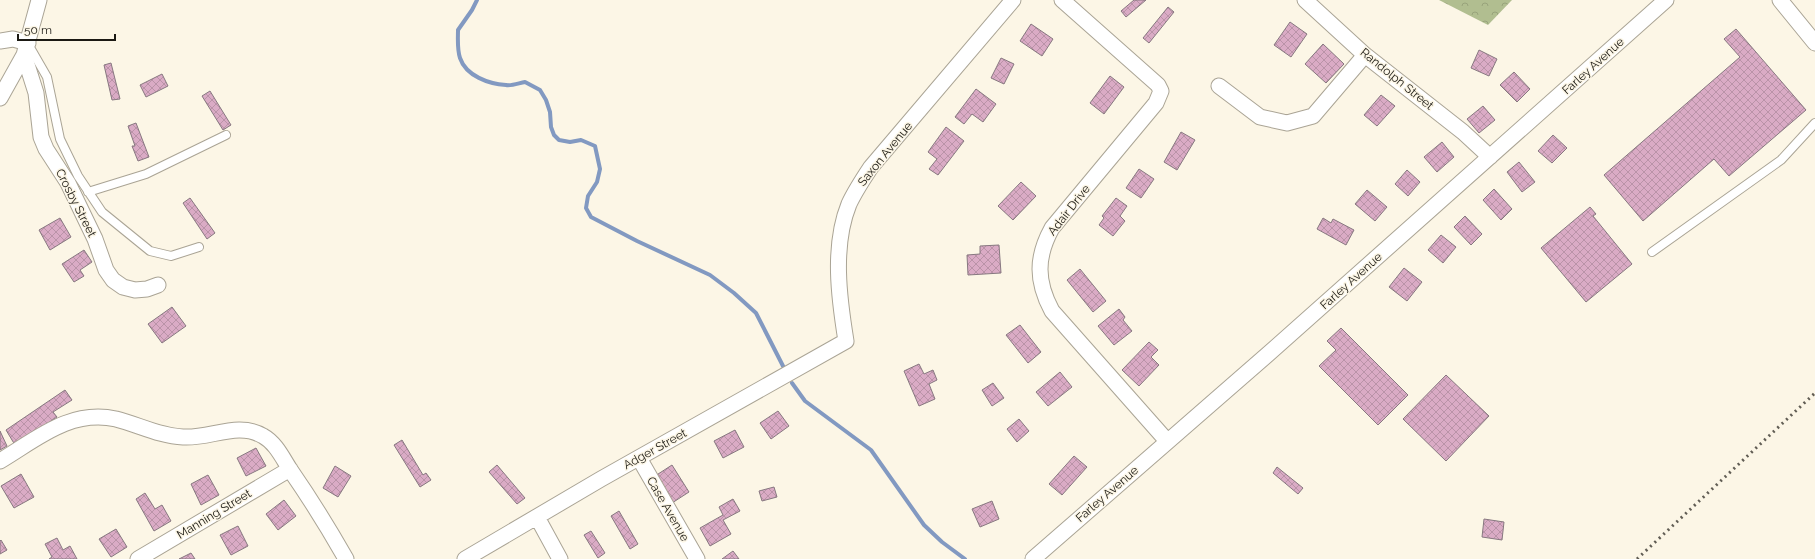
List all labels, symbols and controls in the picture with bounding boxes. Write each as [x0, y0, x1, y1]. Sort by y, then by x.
scale bar [18, 16, 115, 42]
text: 50 m [24, 23, 52, 37]
street label: Farley Avenue [1559, 35, 1627, 97]
street label: Randolph Street [1358, 45, 1436, 113]
street label: Saxon Avenue [855, 119, 915, 189]
street label: Crosby Street [53, 166, 99, 240]
street label: Adair Drive [1045, 182, 1093, 238]
street label: Farley Avenue [1317, 250, 1385, 312]
street label: Adger Street [621, 426, 689, 472]
street label: Farley Avenue [1073, 463, 1141, 525]
street label: Case Avenue [644, 474, 692, 544]
street label: Manning Street [174, 486, 254, 542]

